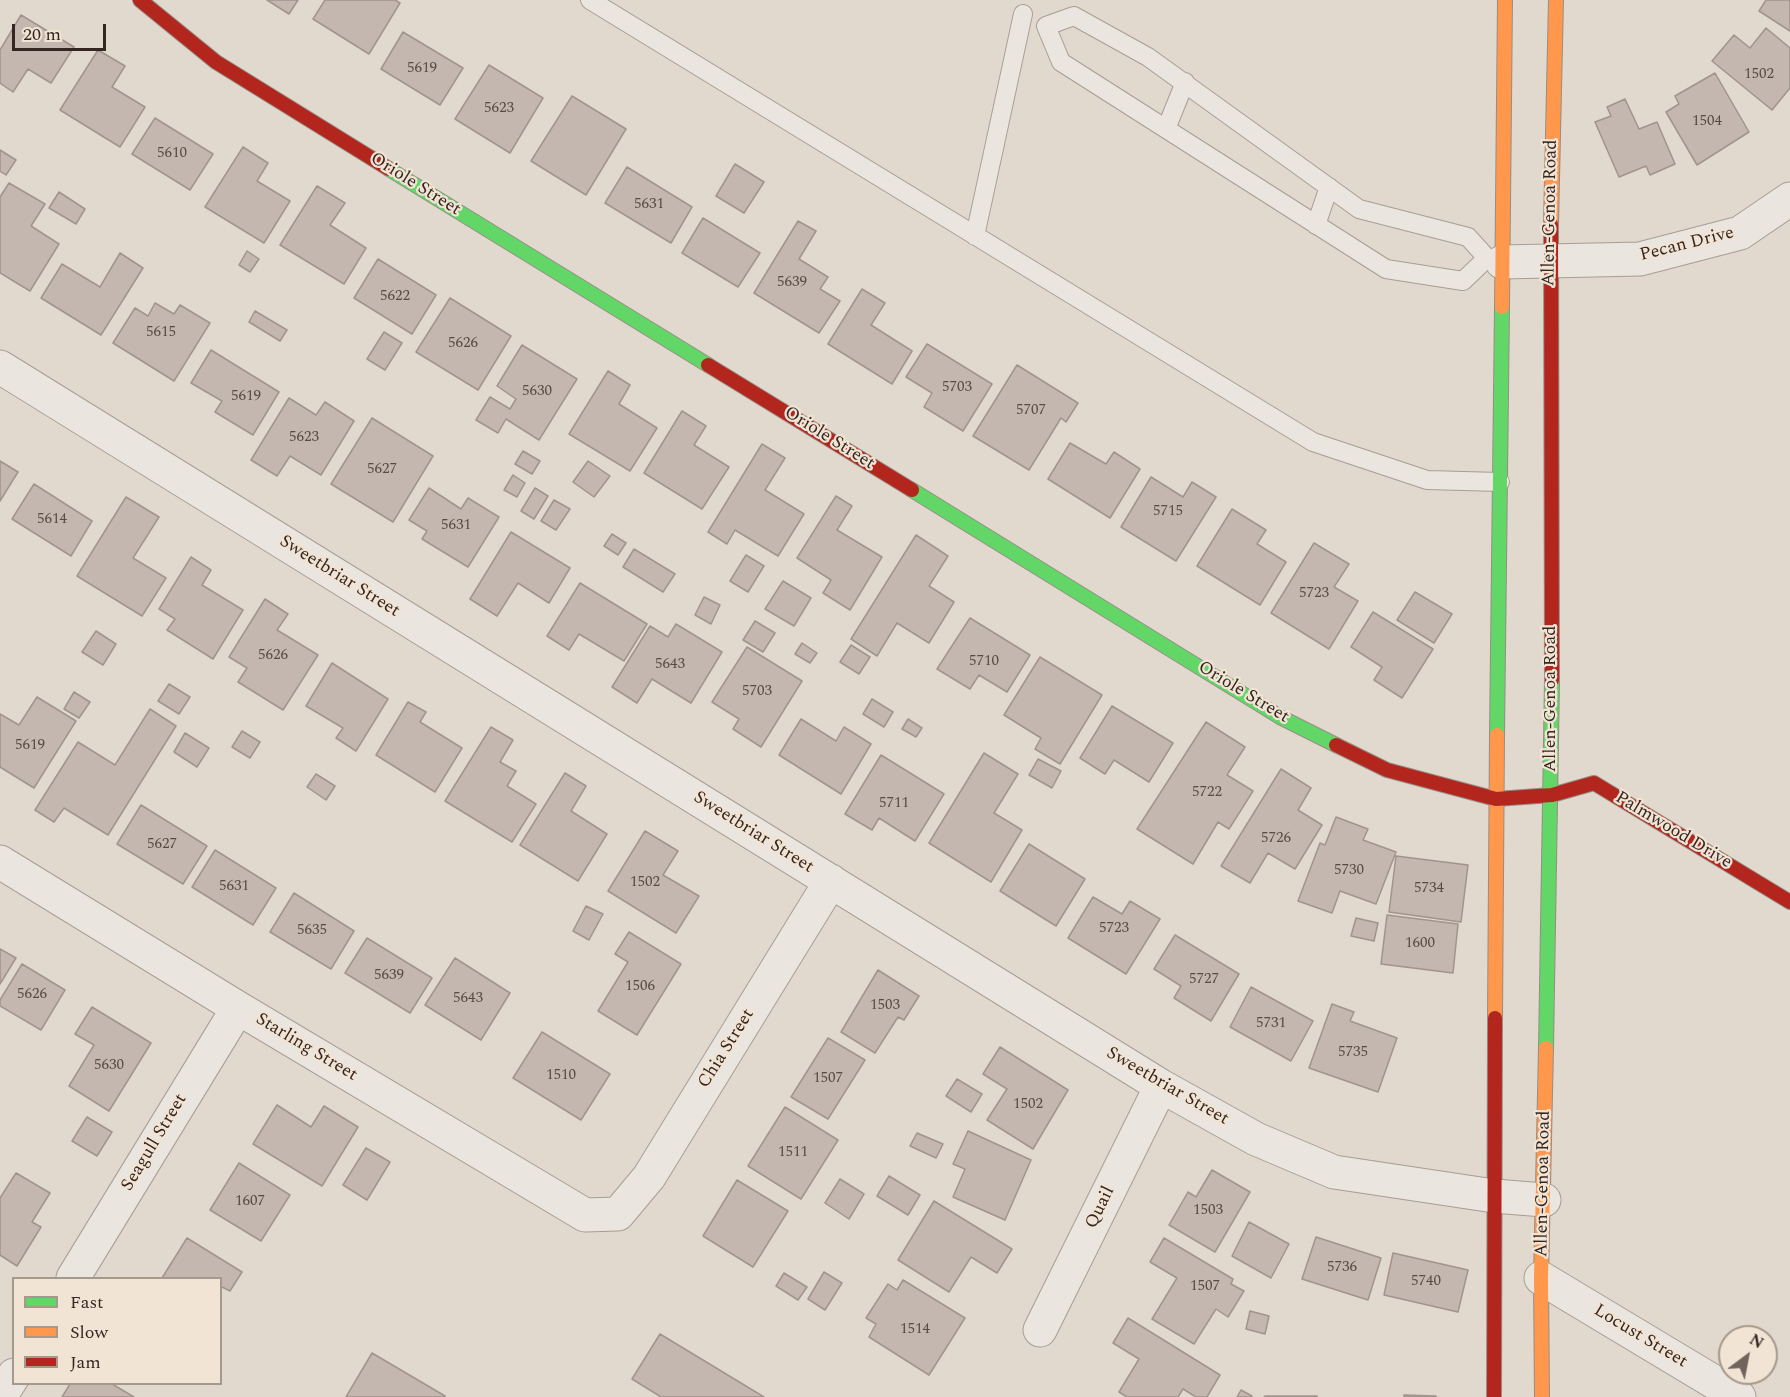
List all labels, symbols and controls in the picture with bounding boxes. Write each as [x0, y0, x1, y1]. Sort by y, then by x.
scale bar [15, 12, 110, 50]
text: 20 m [23, 21, 61, 48]
house number: 5619 [407, 60, 437, 78]
house number: 1502 [1744, 66, 1774, 84]
house number: 5623 [484, 100, 514, 118]
house number: 1504 [1692, 113, 1722, 131]
street label: Allen-Genoa Road [1539, 140, 1563, 286]
house number: 5610 [157, 145, 187, 163]
street label: Oriole Street [366, 149, 464, 221]
house number: 5631 [634, 196, 664, 214]
street label: Pecan Drive [1638, 223, 1736, 267]
house number: 5639 [777, 274, 807, 292]
house number: 5622 [380, 288, 410, 306]
house number: 5615 [146, 324, 176, 342]
house number: 5626 [448, 335, 478, 353]
house number: 5703 [942, 379, 972, 397]
house number: 5630 [522, 383, 552, 401]
house number: 5619 [231, 388, 261, 406]
house number: 5707 [1016, 402, 1046, 420]
street label: Oriole Street [780, 403, 878, 475]
house number: 5623 [289, 429, 319, 447]
house number: 5627 [367, 461, 397, 479]
house number: 5715 [1153, 503, 1183, 521]
house number: 5614 [37, 511, 67, 529]
house number: 5631 [441, 517, 471, 535]
street label: Sweetbriar Street [275, 531, 403, 623]
house number: 5723 [1299, 585, 1329, 603]
street label: Allen-Genoa Road [1540, 626, 1562, 772]
house number: 5626 [258, 647, 288, 665]
house number: 5710 [969, 653, 999, 671]
house number: 5643 [655, 656, 685, 674]
street label: Oriole Street [1193, 657, 1293, 729]
house number: 5703 [742, 683, 772, 701]
house number: 5619 [15, 737, 45, 755]
house number: 5722 [1192, 784, 1222, 802]
street label: Sweetbriar Street [689, 787, 817, 879]
street label: Palmwood Drive [1611, 788, 1735, 874]
house number: 5711 [879, 795, 909, 813]
house number: 5726 [1261, 830, 1291, 848]
house number: 5627 [147, 836, 177, 854]
house number: 5730 [1334, 862, 1364, 880]
house number: 1502 [630, 874, 660, 892]
house number: 5631 [219, 878, 249, 896]
house number: 5734 [1414, 880, 1444, 898]
house number: 5723 [1099, 920, 1129, 938]
house number: 5635 [297, 922, 327, 940]
house number: 1600 [1405, 935, 1435, 953]
house number: 5639 [374, 967, 404, 985]
house number: 5727 [1189, 971, 1219, 989]
house number: 1506 [625, 978, 655, 996]
house number: 5626 [17, 986, 47, 1004]
house number: 5643 [453, 990, 483, 1008]
house number: 1503 [870, 997, 900, 1015]
street label: Chia Street [694, 1005, 760, 1093]
street label: Starling Street [251, 1009, 361, 1087]
house number: 5731 [1256, 1015, 1286, 1033]
street label: Sweetbriar Street [1102, 1043, 1232, 1131]
house number: 5735 [1338, 1044, 1368, 1062]
house number: 5630 [94, 1057, 124, 1075]
house number: 1510 [546, 1067, 576, 1085]
house number: 1507 [813, 1070, 843, 1088]
street label: Seagull Street [117, 1090, 193, 1196]
house number: 1502 [1013, 1096, 1043, 1114]
street label: Allen-Genoa Road [1532, 1111, 1556, 1257]
house number: 1511 [778, 1144, 808, 1162]
street label: Quail [1082, 1183, 1120, 1233]
house number: 1607 [235, 1193, 265, 1211]
house number: 1503 [1193, 1202, 1223, 1220]
house number: 5736 [1327, 1259, 1357, 1277]
house number: 5740 [1411, 1273, 1441, 1291]
legend [12, 1277, 222, 1385]
house number: 1507 [1190, 1278, 1220, 1296]
text: Fast [70, 1289, 103, 1316]
street label: Locust Street [1589, 1301, 1691, 1373]
text: Slow [70, 1319, 108, 1346]
house number: 1514 [900, 1321, 930, 1339]
north arrow [1718, 1325, 1778, 1385]
text: N [1745, 1328, 1768, 1355]
text: Jam [70, 1349, 101, 1376]

